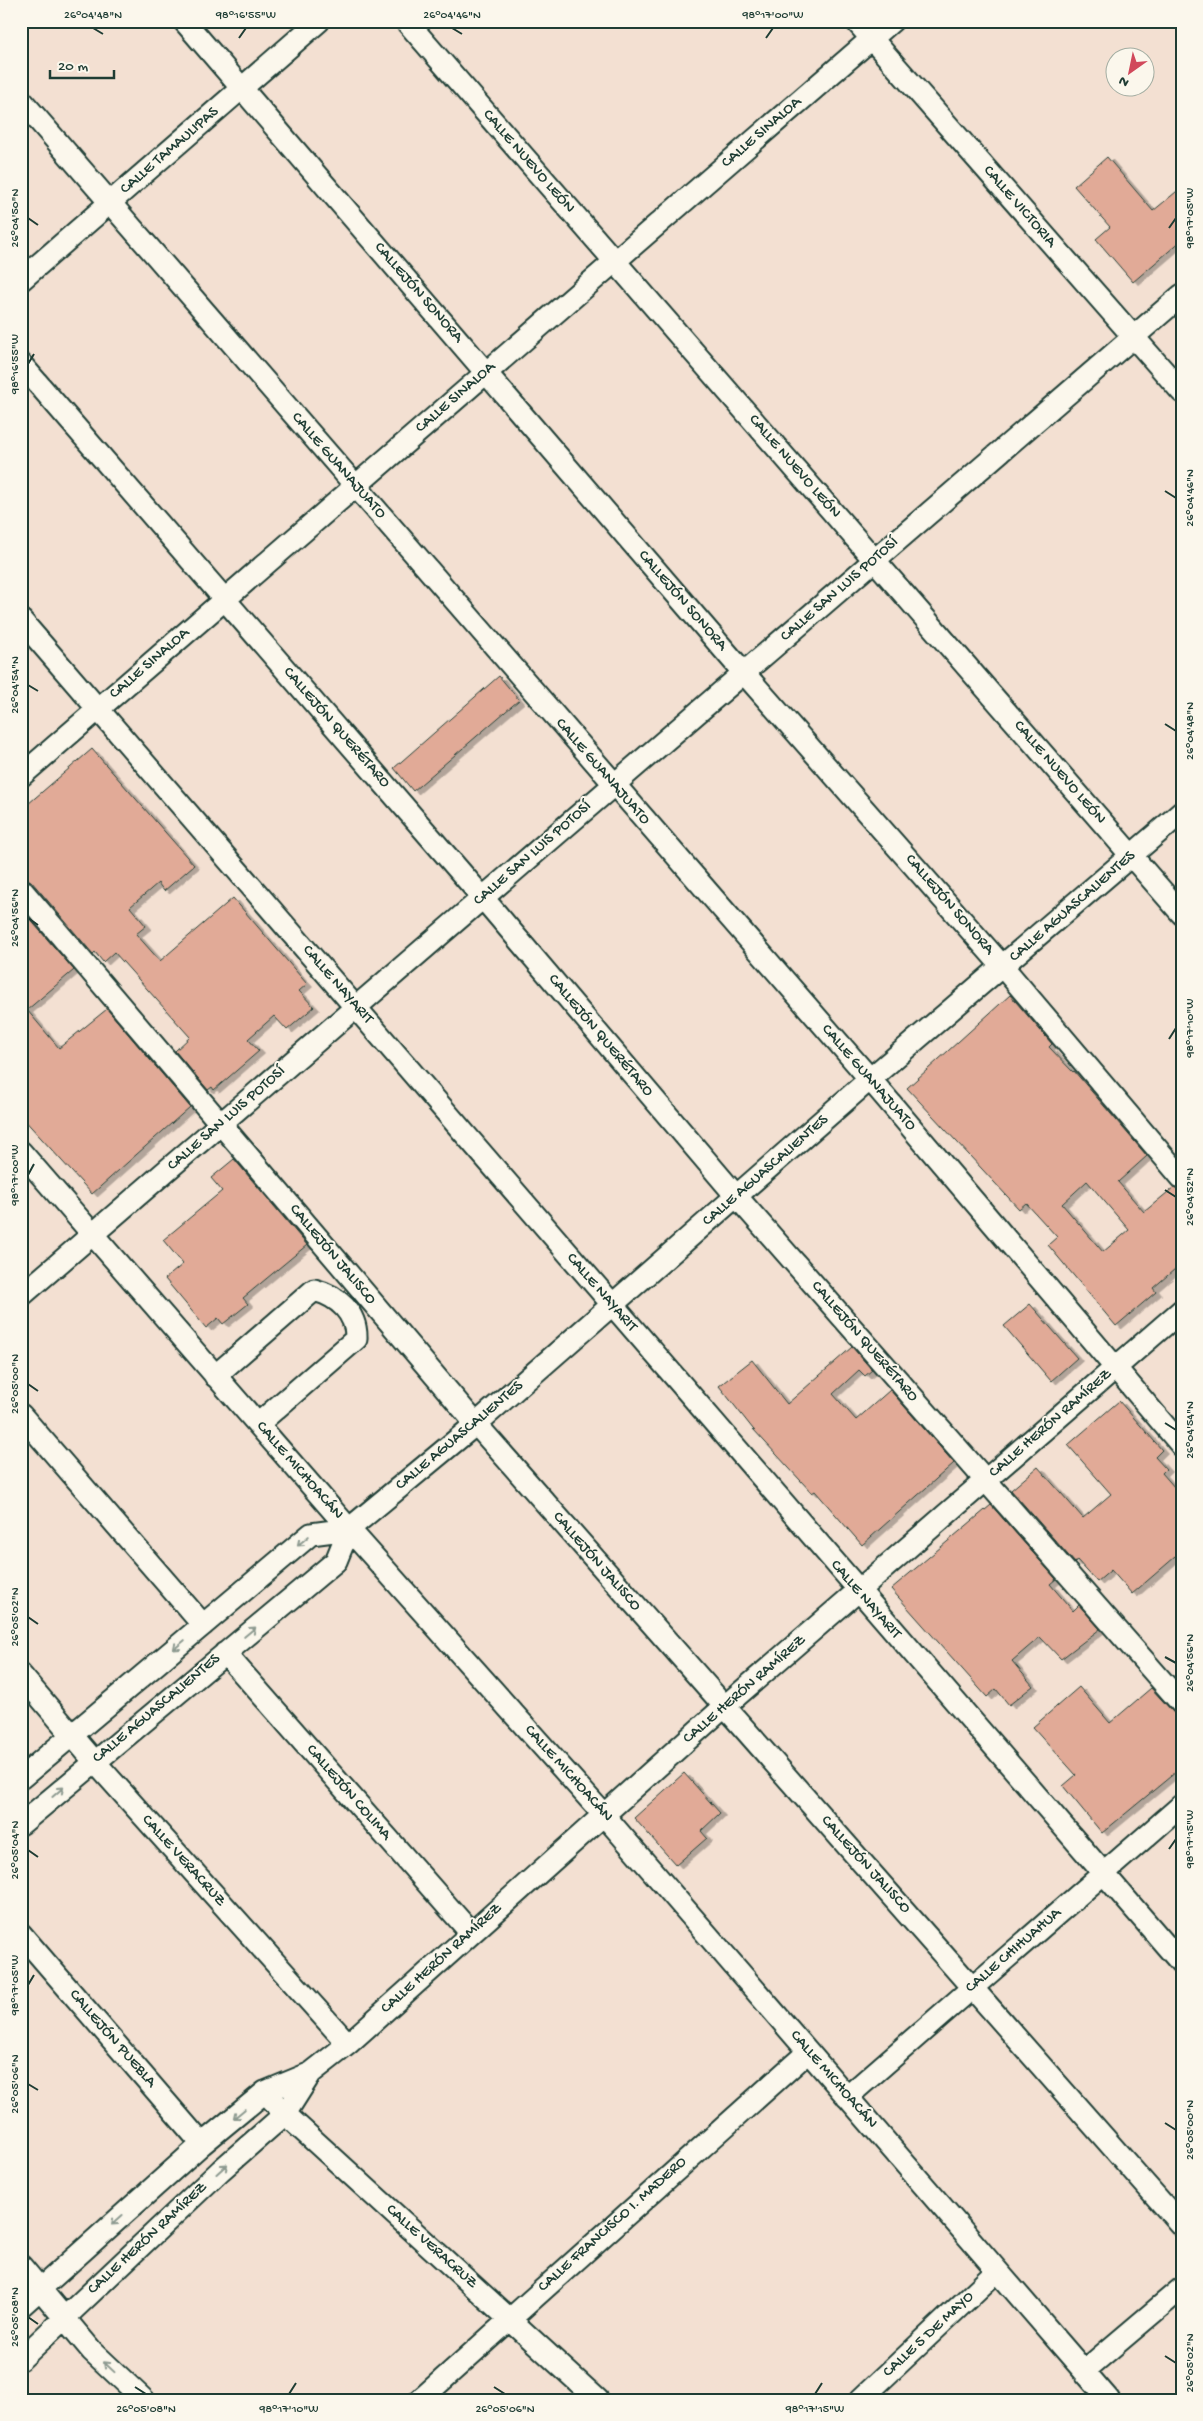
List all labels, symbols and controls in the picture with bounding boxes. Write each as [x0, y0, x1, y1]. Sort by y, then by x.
text: 26°04'48"N [64, 9, 122, 23]
text: 98°16'55"W [215, 9, 276, 23]
text: 26°04'46"N [423, 9, 481, 23]
text: 98°17'00"W [742, 9, 803, 23]
scale bar [50, 48, 114, 80]
north arrow [1106, 48, 1156, 98]
text: 20 m [58, 58, 88, 76]
text: N [1116, 71, 1133, 90]
street label: CALLE SINALOA [718, 92, 807, 173]
street label: CALLE TAMAULIPAS [117, 103, 224, 199]
street label: CALLE NUEVO LEÓN [478, 106, 578, 218]
street label: CALLE VICTORIA [978, 162, 1061, 253]
text: 26°04'50"N [9, 188, 23, 247]
text: 98°17'05"W [1184, 188, 1198, 249]
street label: CALLEJÓN SONORA [369, 239, 468, 348]
text: 98°16'55"W [9, 334, 23, 395]
street label: CALLE SINALOA [412, 357, 501, 438]
street label: CALLE GUANAJUATO [286, 409, 390, 524]
street label: CALLE NUEVO LEÓN [744, 411, 844, 523]
text: 26°04'46"N [1184, 469, 1198, 527]
street label: CALLE SAN LUIS POTOSÍ [776, 533, 903, 646]
street label: CALLEJÓN SONORA [633, 547, 732, 656]
street label: CALLE SINALOA [106, 623, 195, 704]
text: 26°04'54"N [9, 656, 23, 714]
street label: CALLEJÓN QUERÉTARO [278, 664, 394, 793]
text: 26°04'48"N [1184, 702, 1198, 760]
street label: CALLE GUANAJUATO [550, 715, 654, 830]
street label: CALLE NUEVO LEÓN [1009, 717, 1109, 829]
street label: CALLE SAN LUIS POTOSÍ [469, 797, 596, 910]
street label: CALLE AGUASCALIENTES [1006, 847, 1140, 967]
street label: CALLEJÓN SONORA [900, 851, 999, 960]
text: 26°04'56"N [9, 889, 23, 947]
street label: CALLE NAYARIT [297, 942, 377, 1029]
street label: CALLEJÓN QUERÉTARO [543, 971, 657, 1101]
text: 98°17'10"W [1184, 999, 1198, 1058]
street label: CALLE GUANAJUATO [816, 1021, 920, 1136]
street label: CALLE SAN LUIS POTOSÍ [163, 1062, 290, 1175]
street label: CALLE AGUASCALIENTES [699, 1111, 833, 1231]
text: 98°17'00"W [9, 1145, 23, 1206]
text: 26°04'52"N [1184, 1168, 1198, 1226]
street label: CALLEJÓN JALISCO [284, 1201, 380, 1309]
street label: CALLE NAYARIT [561, 1250, 641, 1337]
street label: CALLEJÓN QUERÉTARO [806, 1278, 922, 1407]
text: 26°05'00"N [9, 1354, 23, 1414]
street label: CALLE HERÓN RAMÍREZ [985, 1364, 1117, 1482]
street label: CALLE AGUASCALIENTES [392, 1377, 528, 1495]
text: 26°04'54"N [1184, 1401, 1198, 1459]
street label: CALLE MICHOACÁN [251, 1417, 348, 1524]
street label: CALLEJÓN JALISCO [548, 1508, 645, 1616]
one-way arrow [297, 1535, 310, 1547]
street label: CALLE NAYARIT [825, 1557, 905, 1644]
text: 26°05'02"N [9, 1587, 23, 1647]
one-way arrow [243, 1626, 256, 1637]
street label: CALLE HERÓN RAMÍREZ [679, 1630, 811, 1748]
text: 26°04'56"N [1184, 1634, 1198, 1692]
one-way arrow [172, 1639, 185, 1651]
street label: CALLE AGUASCALIENTES [89, 1650, 225, 1768]
street label: CALLE MICHOACÁN [519, 1721, 617, 1826]
street label: CALLEJÓN COLIMA [301, 1741, 396, 1846]
one-way arrow [52, 1787, 65, 1798]
text: 98°17'15"W [1184, 1810, 1198, 1869]
street label: CALLE VERACRUZ [137, 1811, 230, 1911]
street label: CALLEJÓN JALISCO [816, 1812, 914, 1918]
text: 26°05'04"N [9, 1820, 23, 1879]
street label: CALLE HERÓN RAMÍREZ [377, 1898, 507, 2018]
street label: CALLE CHIHUAHUA [962, 1903, 1067, 1998]
text: 98°17'05"W [9, 1955, 23, 2016]
street label: CALLEJÓN PUEBLA [64, 1986, 161, 2093]
street label: CALLE MICHOACÁN [785, 2026, 882, 2133]
text: 26°05'06"N [9, 2054, 23, 2114]
text: 26°05'00"N [1184, 2100, 1198, 2160]
one-way arrow [233, 2108, 246, 2119]
street label: CALLE FRANCISCO I. MADERO [535, 2153, 692, 2297]
one-way arrow [216, 2163, 228, 2175]
street label: CALLE HERÓN RAMÍREZ [84, 2178, 212, 2299]
street label: CALLE VERACRUZ [381, 2201, 481, 2294]
one-way arrow [110, 2215, 123, 2226]
text: 26°05'08"N [9, 2287, 23, 2347]
street label: CALLE 5 DE MAYO [880, 2288, 979, 2382]
text: 26°05'02"N [1184, 2333, 1198, 2393]
one-way arrow [102, 2361, 115, 2373]
text: 26°05'08"N [116, 2403, 176, 2417]
text: 98°17'10"W [259, 2403, 318, 2417]
text: 26°05'06"N [475, 2403, 535, 2417]
text: 98°17'15"W [785, 2403, 844, 2417]

